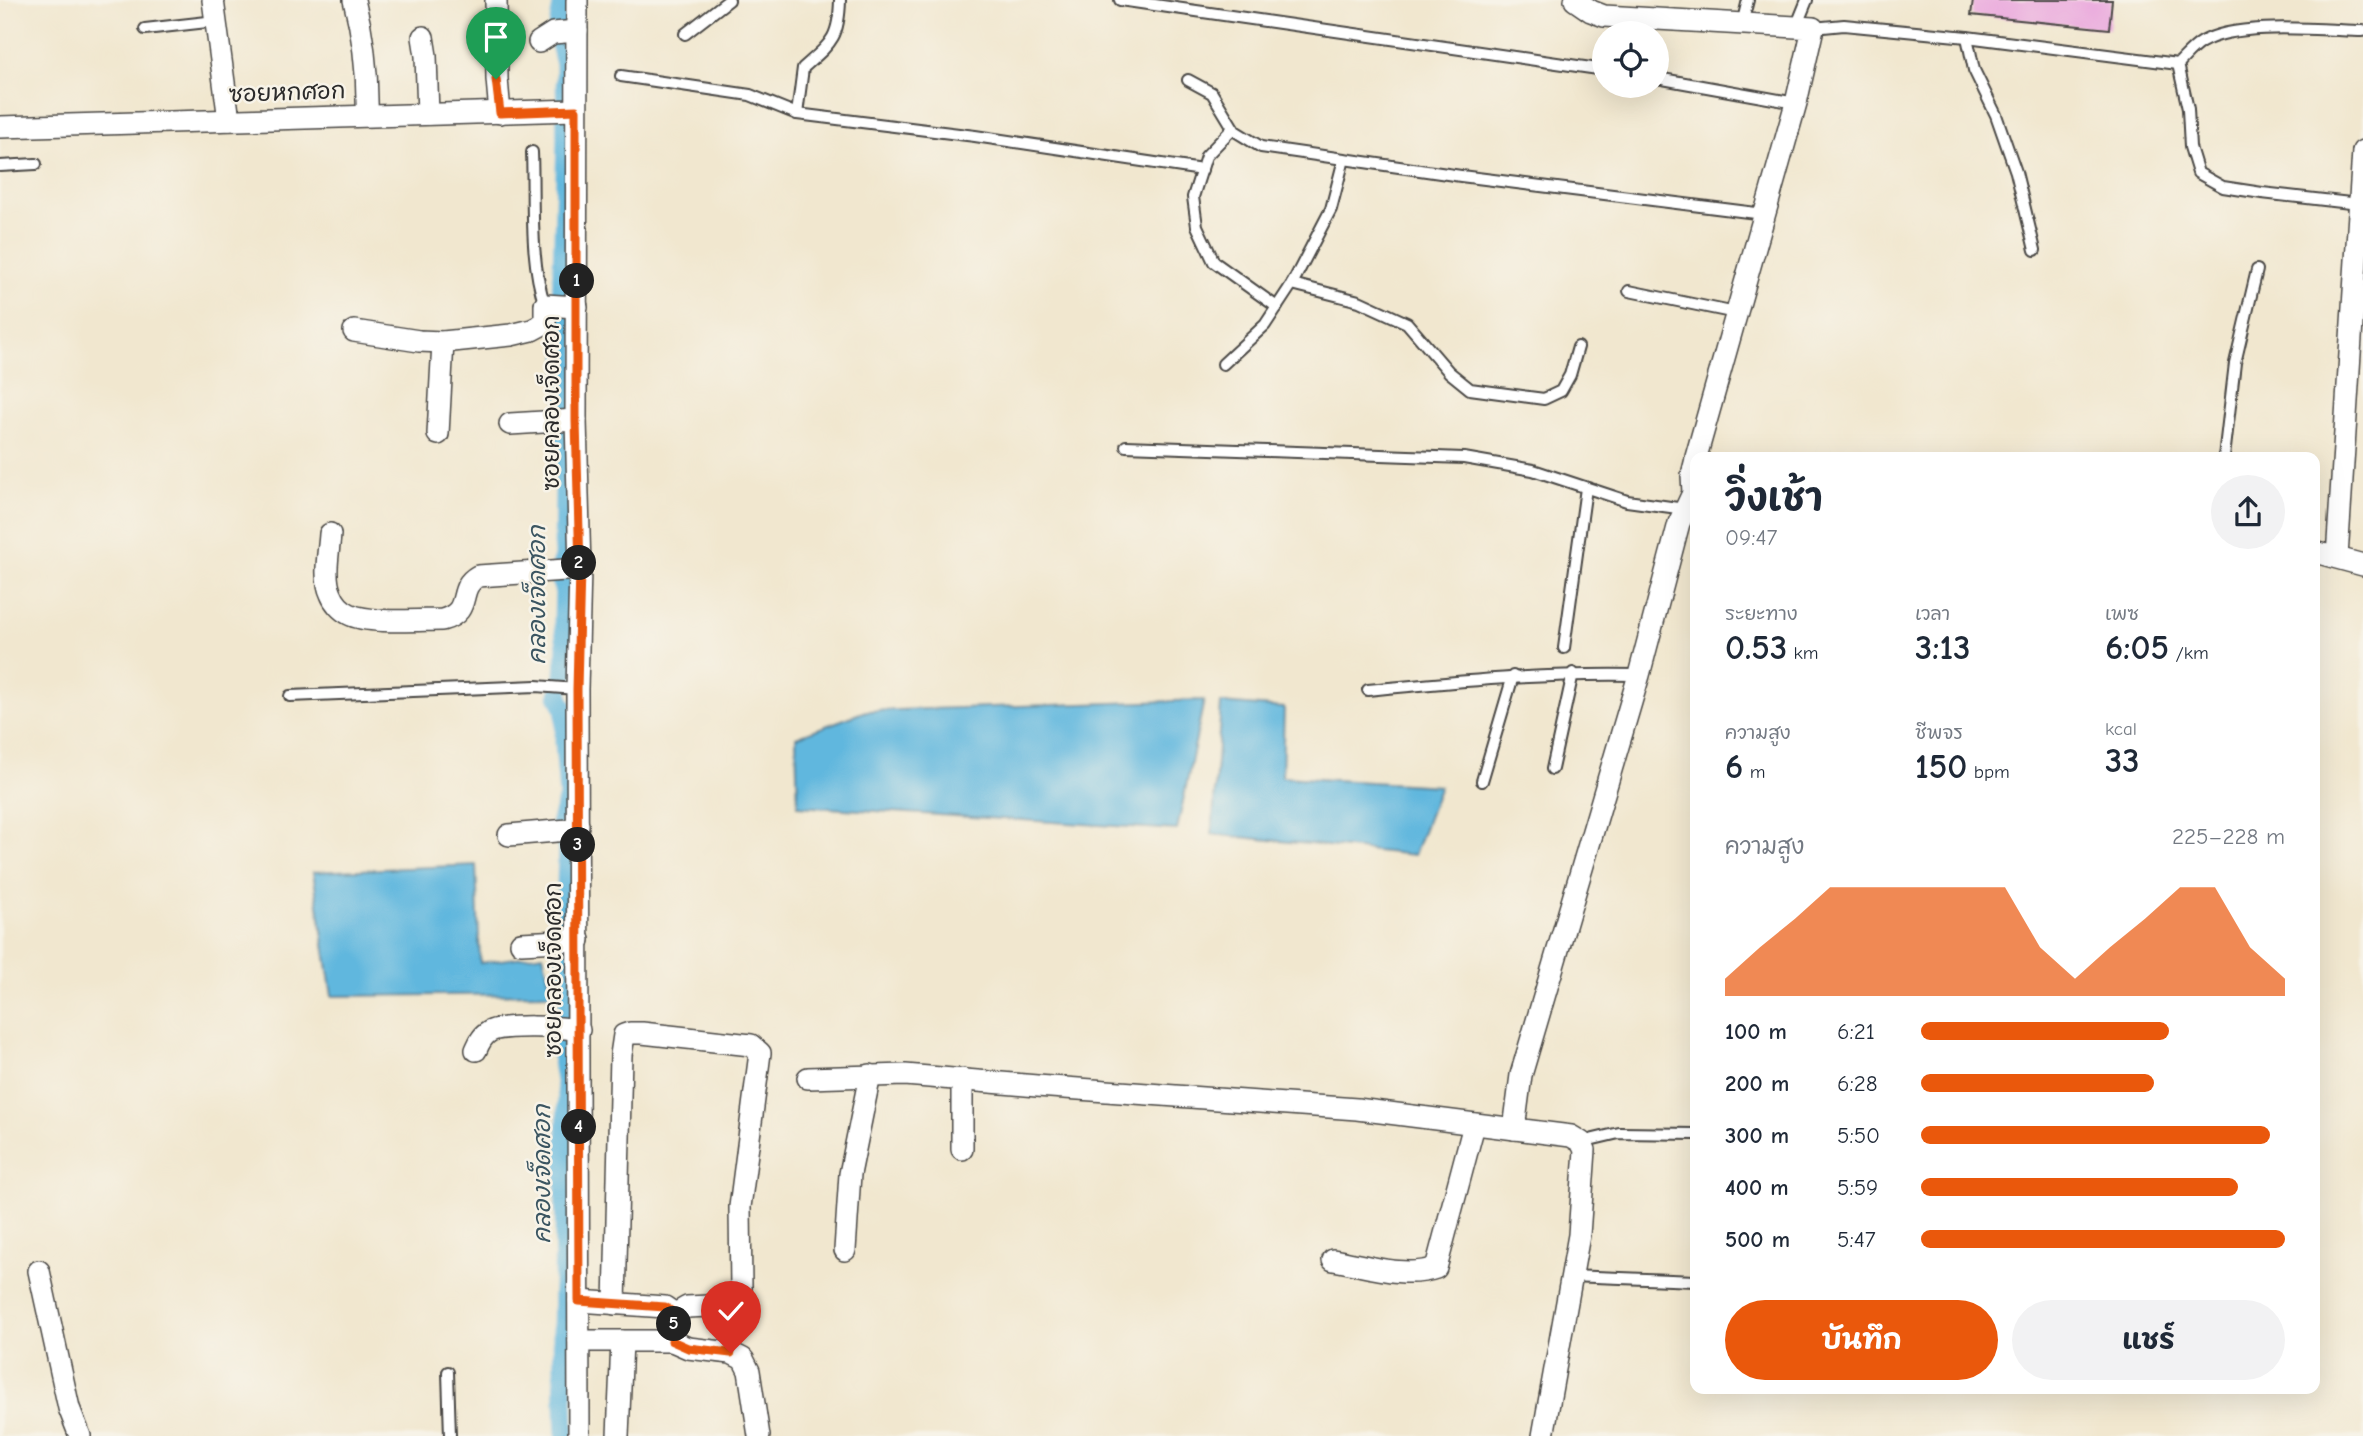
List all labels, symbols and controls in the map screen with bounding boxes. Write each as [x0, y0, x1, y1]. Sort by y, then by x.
pin [466, 7, 526, 79]
icon: arrive [477, 18, 515, 56]
map controls [1592, 21, 1669, 98]
button: locate [1592, 21, 1669, 98]
street label: ซอยหกศอก [228, 77, 346, 108]
pin: 1 [560, 264, 594, 298]
text: 1 [573, 269, 580, 291]
street label: ซอยคลองเจ็ดศอก [536, 315, 565, 491]
button: share [2211, 475, 2285, 549]
text: วิ่งเช้า [1725, 476, 1823, 520]
water label: คลองเจ็ดศอก [521, 524, 551, 664]
text: 09:47 [1725, 524, 1777, 551]
pin: 2 [562, 546, 596, 580]
text: 2 [574, 551, 583, 573]
text: ระยะทาง [1725, 603, 1798, 625]
text: เวลา [1915, 603, 1950, 625]
text: เพซ [2105, 603, 2139, 625]
text: 0.53 [1725, 627, 1787, 668]
text: 3:13 [1915, 627, 1971, 668]
text: 6:05 [2105, 627, 2169, 668]
text: km [1787, 642, 1818, 664]
text: /km [2169, 642, 2209, 664]
text: kcal [2105, 718, 2137, 740]
text: ความสูง [1725, 722, 1791, 744]
text: ชีพจร [1915, 722, 1963, 744]
text: 33 [2105, 740, 2140, 781]
text: 6 [1725, 746, 1743, 787]
text: 150 [1915, 746, 1967, 787]
text: m [1743, 761, 1765, 783]
text: bpm [1967, 761, 2010, 783]
text: 225–228 m [2172, 823, 2285, 850]
pin: 3 [560, 828, 596, 862]
text: 3 [573, 833, 582, 855]
text: ความสูง [1725, 833, 1804, 860]
street label: ซอยคลองเจ็ดศอก [538, 882, 567, 1058]
text: 100 m [1725, 1018, 1787, 1045]
text: 6:21 [1837, 1018, 1875, 1045]
text: 200 m [1725, 1070, 1789, 1097]
text: 6:28 [1837, 1070, 1878, 1097]
water label: คลองเจ็ดศอก [526, 1103, 556, 1243]
pin: 4 [562, 1110, 596, 1144]
text: 4 [574, 1115, 583, 1137]
text: 300 m [1725, 1122, 1789, 1149]
text: 5:50 [1837, 1122, 1880, 1149]
text: 400 m [1725, 1174, 1789, 1201]
text: 5:59 [1837, 1174, 1878, 1201]
text: 500 m [1725, 1226, 1790, 1253]
text: 5:47 [1837, 1226, 1876, 1253]
pin [701, 1281, 761, 1353]
icon: check [712, 1292, 750, 1330]
button: บันทึก [1725, 1300, 1998, 1380]
button: แชร์ [2012, 1300, 2285, 1380]
pin: 5 [656, 1306, 692, 1342]
text: 5 [668, 1312, 679, 1334]

